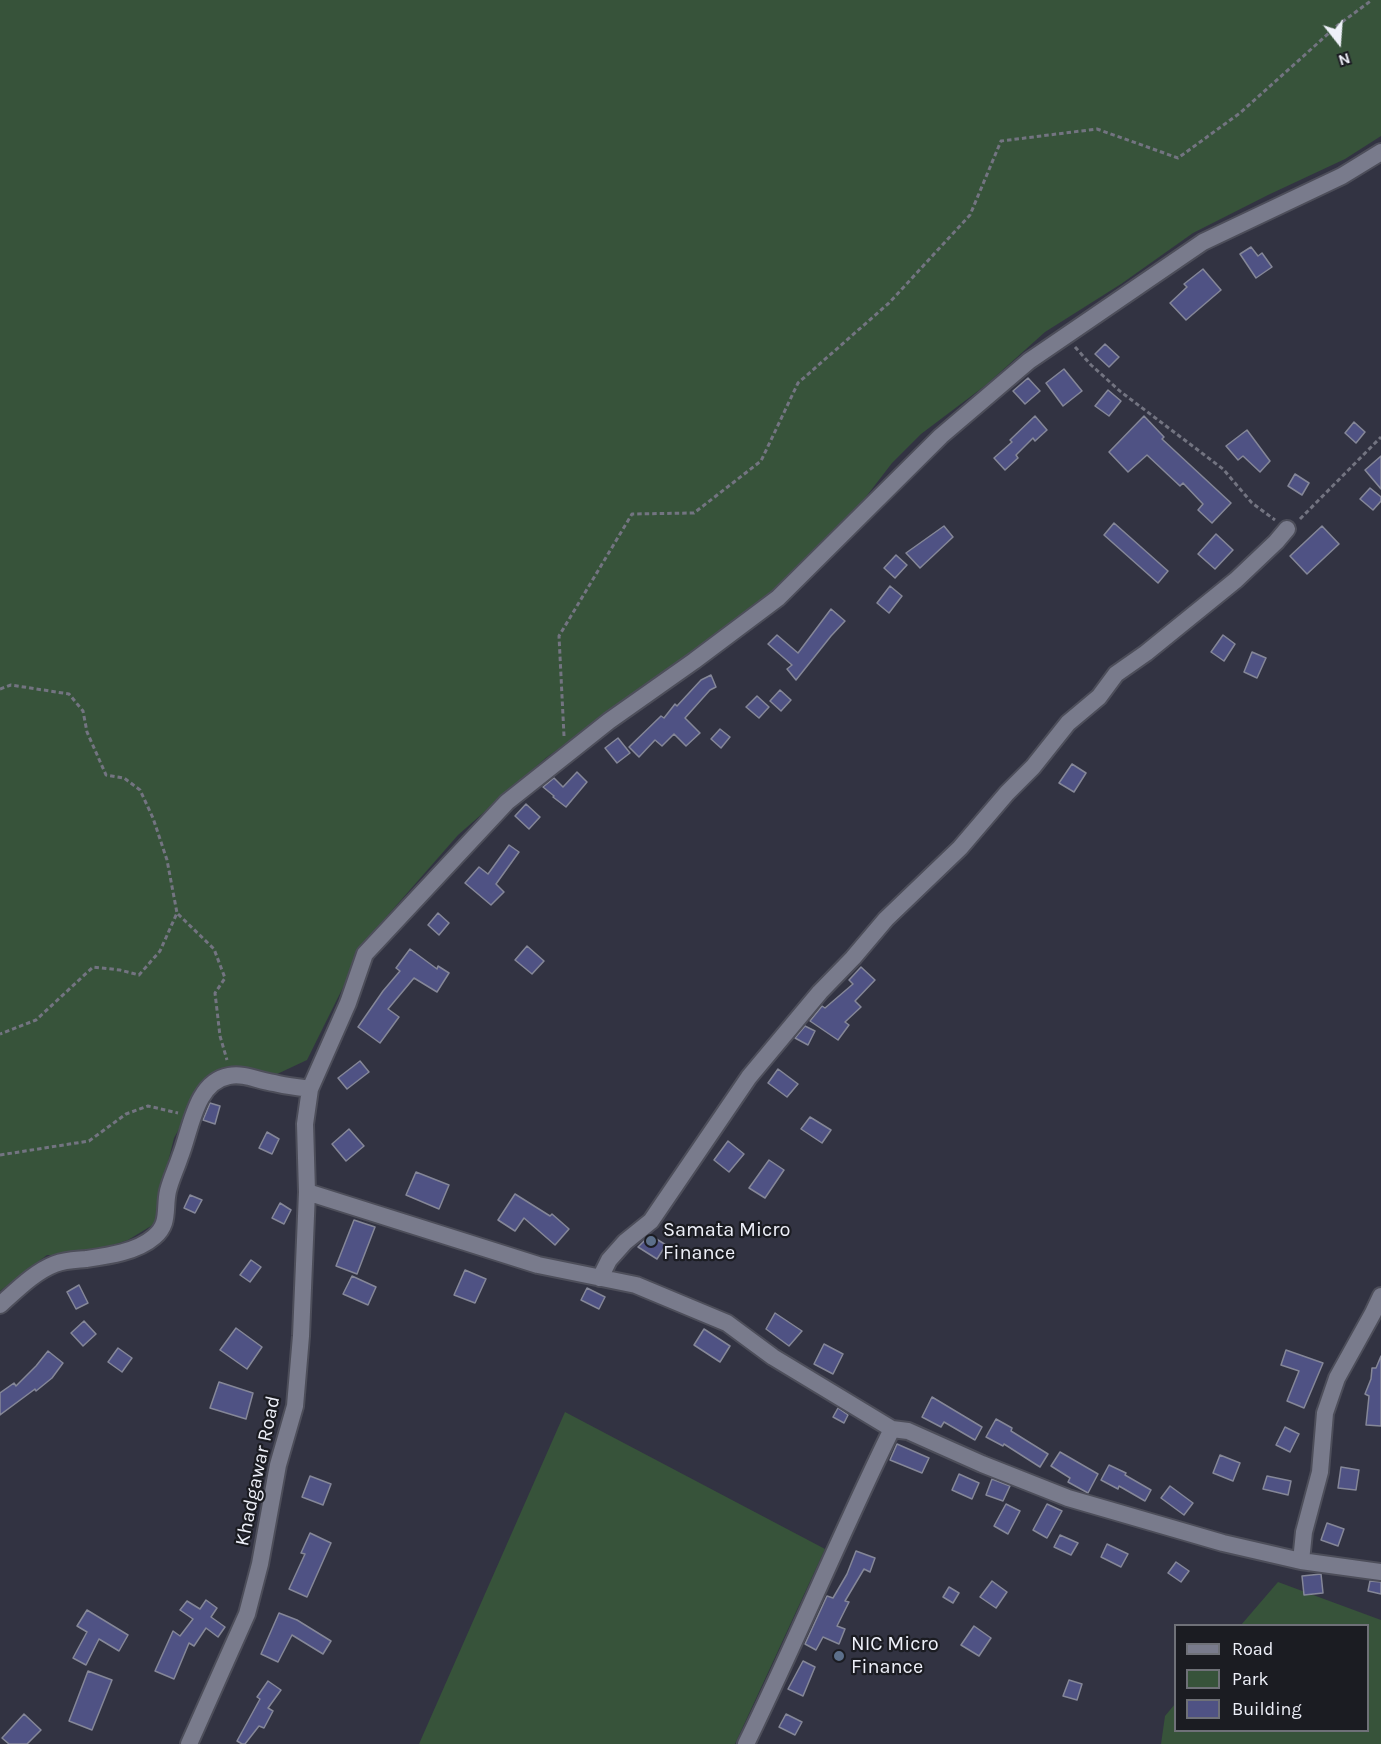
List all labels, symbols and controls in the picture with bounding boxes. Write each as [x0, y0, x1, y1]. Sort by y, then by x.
north arrow [1309, 12, 1369, 72]
text: N [1336, 49, 1353, 70]
place label: Samata Micro Finance [663, 1218, 790, 1265]
marker: Samata Micro Finance [644, 1234, 658, 1248]
street label: Khadgawar Road [230, 1394, 286, 1548]
legend [1174, 1624, 1369, 1732]
place label: NIC Micro Finance [851, 1632, 939, 1679]
text: Road [1232, 1638, 1273, 1660]
marker: NIC Micro Finance [832, 1649, 846, 1663]
text: Park [1232, 1668, 1269, 1690]
text: Building [1232, 1698, 1302, 1720]

